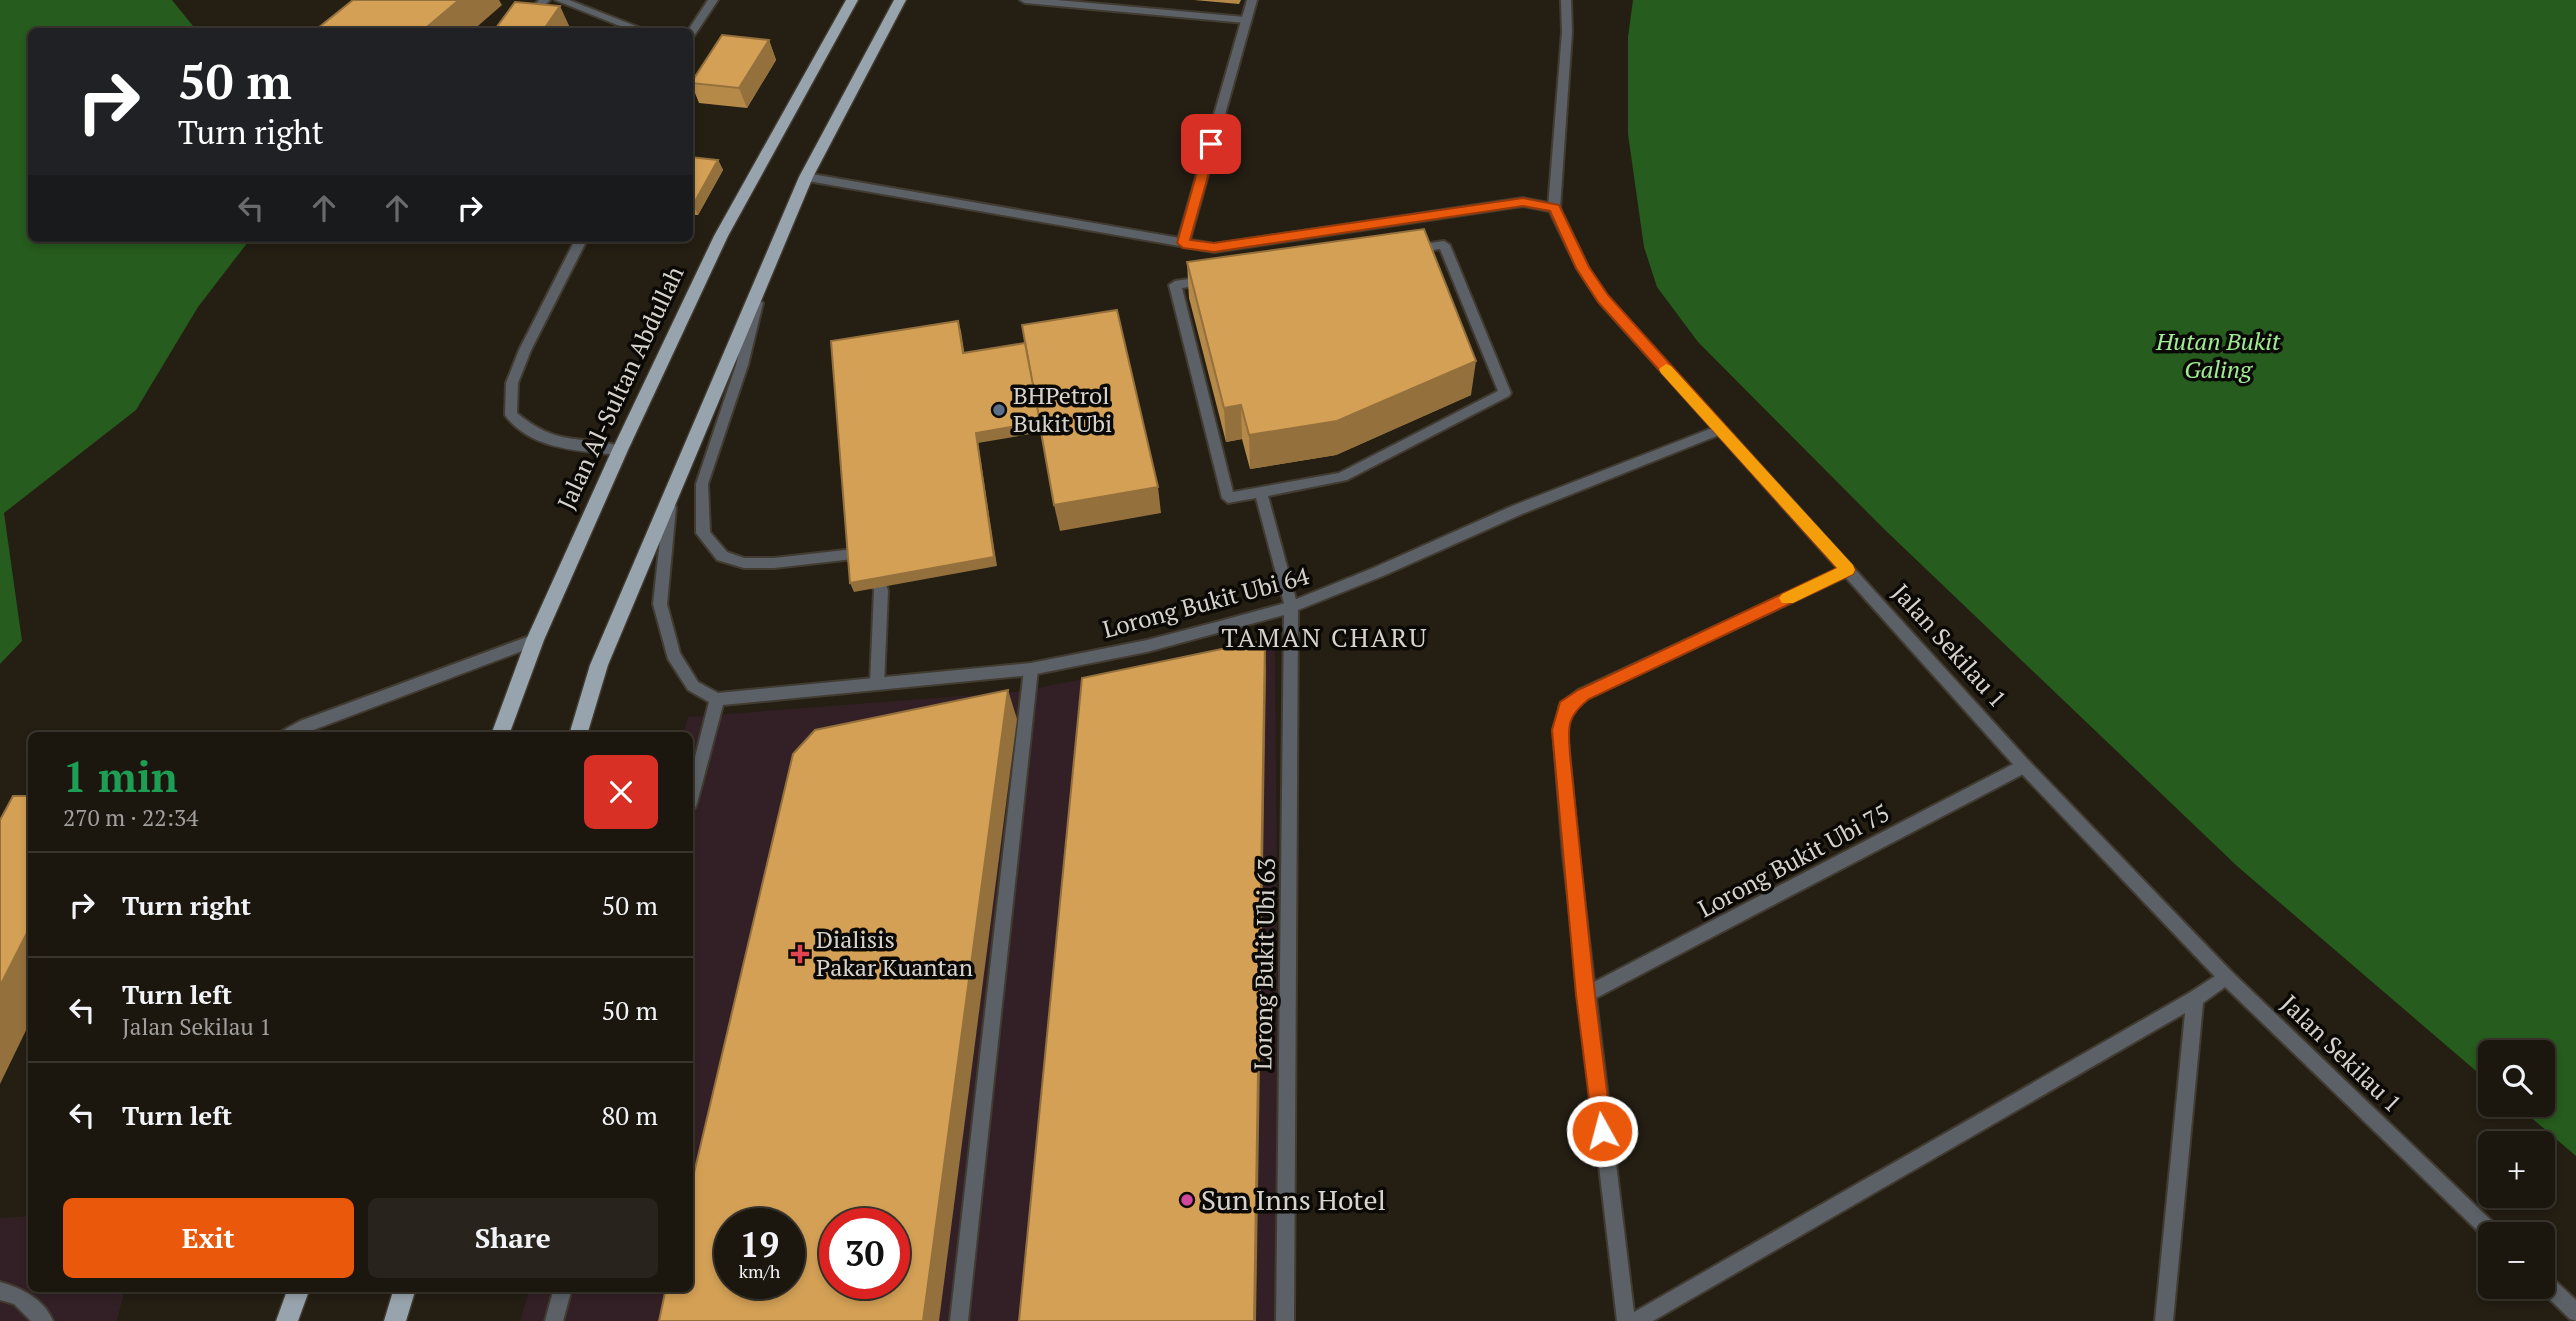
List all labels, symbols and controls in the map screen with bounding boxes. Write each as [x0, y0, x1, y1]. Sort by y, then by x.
text: 50 m [178, 48, 292, 113]
icon: right [63, 56, 154, 147]
text: Turn right [178, 111, 324, 153]
pin [1181, 114, 1241, 174]
icon: arrive [1192, 125, 1230, 163]
icon: left [232, 189, 270, 227]
icon: ahead [305, 189, 343, 227]
icon: ahead [378, 189, 416, 227]
icon: right [451, 189, 489, 227]
street label: Jalan Al-Sultan Abdullah [550, 261, 691, 514]
park label: Hutan Bukit Galing [2155, 325, 2281, 385]
place label: BHPetrol Bukit Ubi [1013, 379, 1112, 439]
marker: BHPetrol Bukit Ubi [991, 402, 1007, 418]
street label: Lorong Bukit Ubi 64 [1099, 559, 1313, 645]
street label: Jalan Sekilau 1 [1886, 577, 2014, 714]
district label: TAMAN CHARU [1222, 620, 1428, 654]
text: 1 min [63, 748, 178, 804]
button: close [584, 755, 658, 829]
street label: Lorong Bukit Ubi 75 [1692, 796, 1895, 924]
text: 270 m · 22:34 [63, 802, 198, 833]
street label: Lorong Bukit Ubi 63 [1246, 858, 1282, 1070]
icon: right [63, 886, 101, 924]
text: Turn right [122, 888, 251, 922]
text: 50 m [602, 888, 658, 922]
place label: Dialisis Pakar Kuantan [816, 923, 973, 983]
marker: Dialisis Pakar Kuantan [790, 944, 810, 964]
text: Turn left [122, 977, 232, 1011]
street label: Jalan Sekilau 1 [2274, 988, 2409, 1119]
icon: left [63, 991, 101, 1029]
text: 50 m [602, 993, 658, 1027]
text: Jalan Sekilau 1 [122, 1011, 272, 1042]
map controls [2478, 1040, 2555, 1299]
button: search [2478, 1040, 2555, 1117]
position arrow [1565, 1094, 1639, 1168]
icon: left [63, 1096, 101, 1134]
text: Turn left [122, 1098, 232, 1132]
text: 80 m [602, 1098, 658, 1132]
button: + [2478, 1131, 2555, 1208]
place label: Sun Inns Hotel [1201, 1181, 1386, 1218]
marker: Sun Inns Hotel [1179, 1192, 1195, 1208]
button: Exit [63, 1198, 354, 1278]
button: Share [368, 1198, 658, 1278]
speed limit sign: 30 [819, 1208, 910, 1299]
text: 19 [740, 1221, 779, 1267]
button: − [2478, 1222, 2555, 1299]
text: km/h [739, 1259, 780, 1283]

